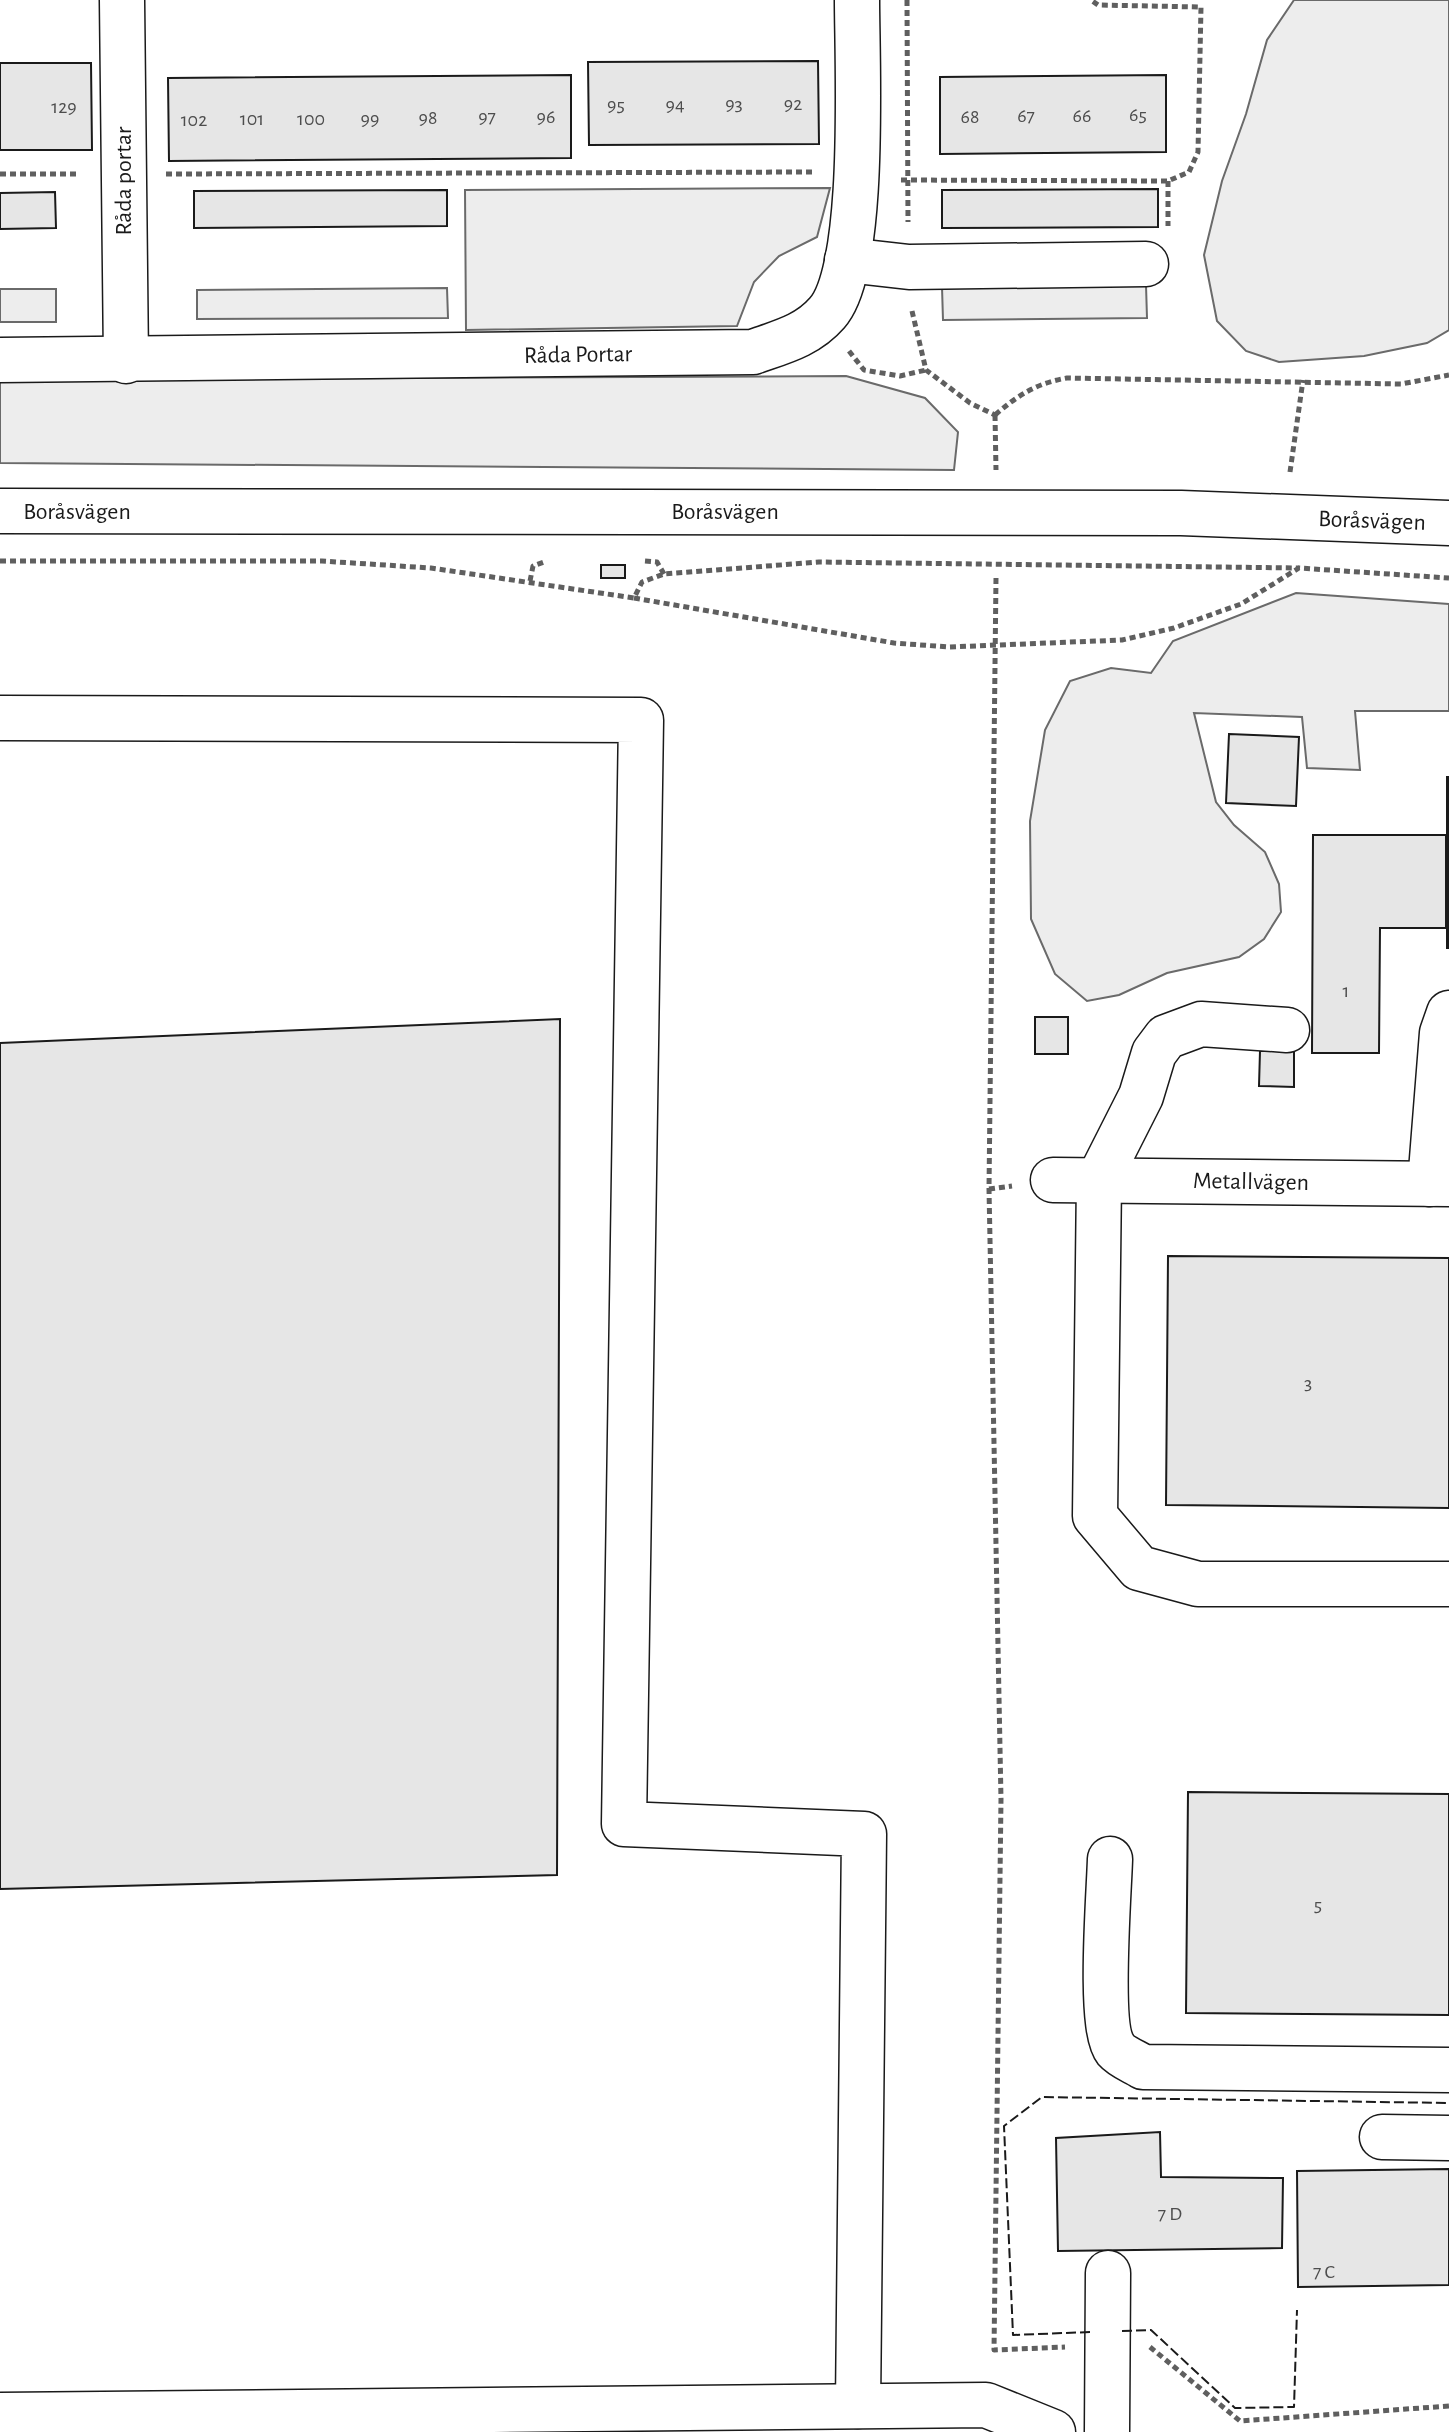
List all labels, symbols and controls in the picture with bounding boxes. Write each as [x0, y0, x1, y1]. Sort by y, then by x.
house number: 93 [725, 94, 743, 114]
house number: 92 [784, 94, 802, 114]
house number: 95 [607, 95, 625, 115]
house number: 94 [665, 95, 685, 115]
house number: 129 [51, 97, 77, 117]
house number: 65 [1129, 105, 1147, 125]
house number: 67 [1017, 106, 1035, 126]
house number: 66 [1073, 106, 1091, 126]
house number: 97 [478, 107, 496, 127]
house number: 96 [537, 107, 555, 127]
house number: 68 [961, 107, 979, 127]
house number: 98 [419, 108, 437, 128]
house number: 101 [240, 109, 264, 129]
house number: 100 [297, 109, 325, 129]
house number: 99 [361, 109, 379, 129]
house number: 102 [181, 110, 207, 130]
street label: Råda portar [112, 126, 136, 236]
street label: Råda Portar [524, 342, 633, 368]
street label: Boråsvägen [23, 500, 131, 524]
street label: Boråsvägen [671, 500, 779, 524]
street label: Boråsvägen [1318, 507, 1426, 535]
house number: 1 [1343, 981, 1349, 1001]
street label: Metallvägen [1193, 1169, 1309, 1195]
house number: 3 [1304, 1373, 1312, 1393]
house number: 5 [1314, 1895, 1322, 1915]
house number: 7 D [1158, 2204, 1182, 2224]
house number: 7 C [1313, 2262, 1335, 2282]

